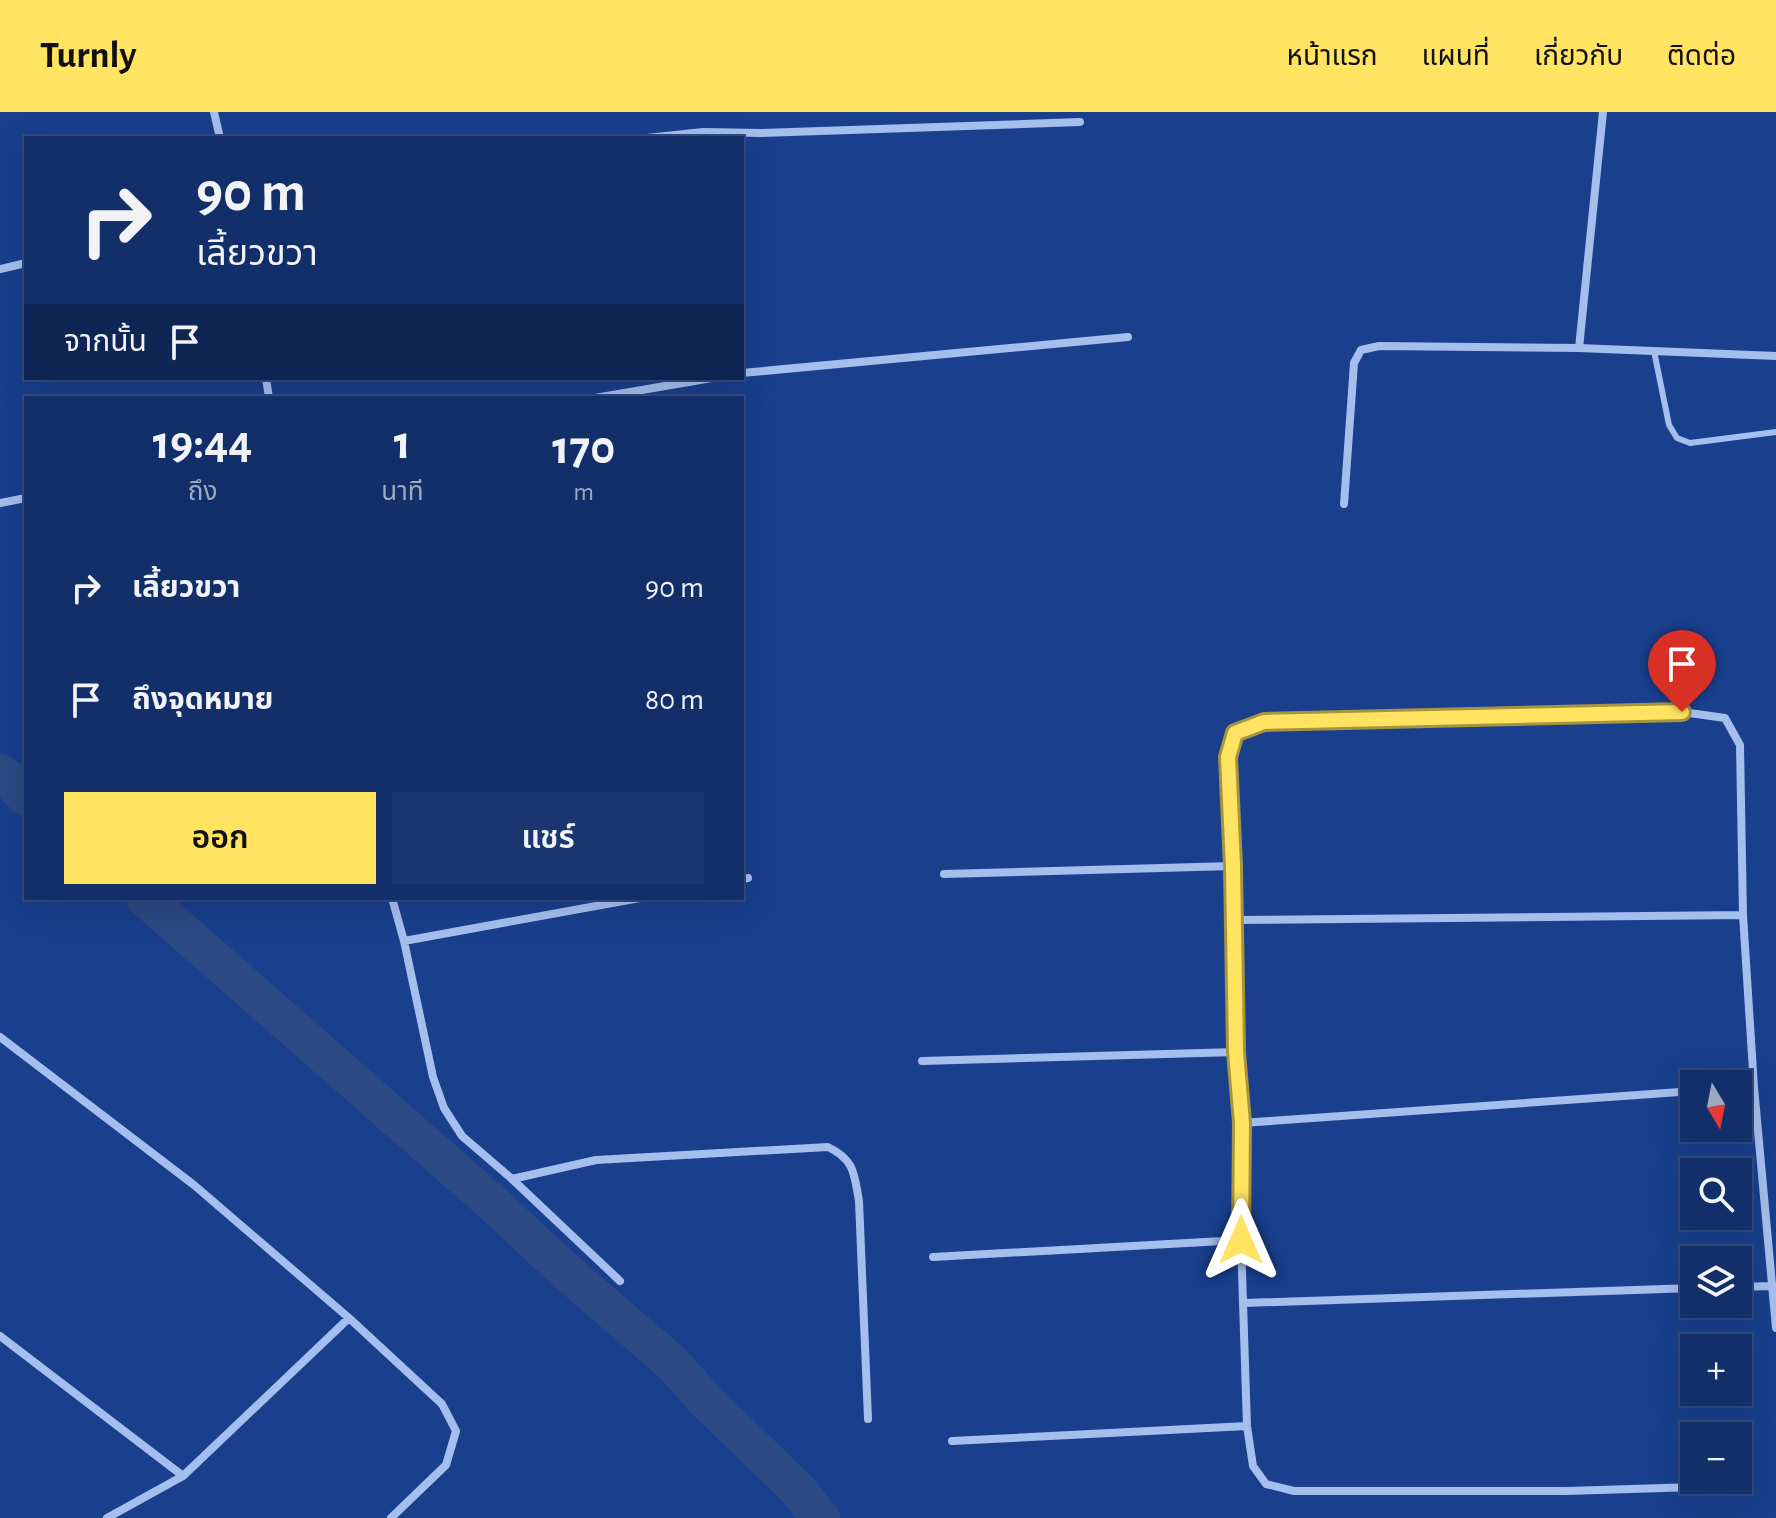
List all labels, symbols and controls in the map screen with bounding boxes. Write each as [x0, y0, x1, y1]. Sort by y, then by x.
text: Turnly [40, 37, 136, 75]
text: หน้าแรก [1287, 43, 1378, 71]
text: แผนที่ [1422, 43, 1490, 71]
text: เกี่ยวกับ [1534, 43, 1623, 71]
text: ติดต่อ [1667, 43, 1736, 71]
text: 90 m [196, 165, 306, 221]
icon: right [64, 168, 168, 272]
text: เลี้ยวขวา [196, 236, 318, 272]
icon: arrive [163, 320, 207, 364]
text: จากนั้น [64, 327, 147, 357]
text: 19:44 [153, 420, 252, 468]
text: 1 [394, 420, 411, 468]
text: 170 [552, 425, 615, 473]
text: ถึง [188, 479, 217, 505]
text: นาที [381, 479, 424, 505]
text: m [573, 479, 594, 505]
icon: right [64, 566, 108, 610]
text: เลี้ยวขวา [132, 573, 240, 603]
text: 90 m [645, 573, 704, 603]
pin [1648, 630, 1716, 712]
icon: arrive [1660, 642, 1704, 686]
icon: arrive [64, 678, 108, 722]
text: ถึงจุดหมาย [132, 685, 273, 715]
text: 80 m [645, 685, 704, 715]
button: ออก [64, 792, 376, 884]
button: แชร์ [392, 792, 704, 884]
north arrow [1680, 1070, 1752, 1142]
map controls [1680, 1070, 1752, 1494]
button: search [1680, 1158, 1752, 1230]
position arrow [1199, 1198, 1283, 1282]
button: layers [1680, 1246, 1752, 1318]
button: + [1680, 1334, 1752, 1406]
button: − [1680, 1422, 1752, 1494]

